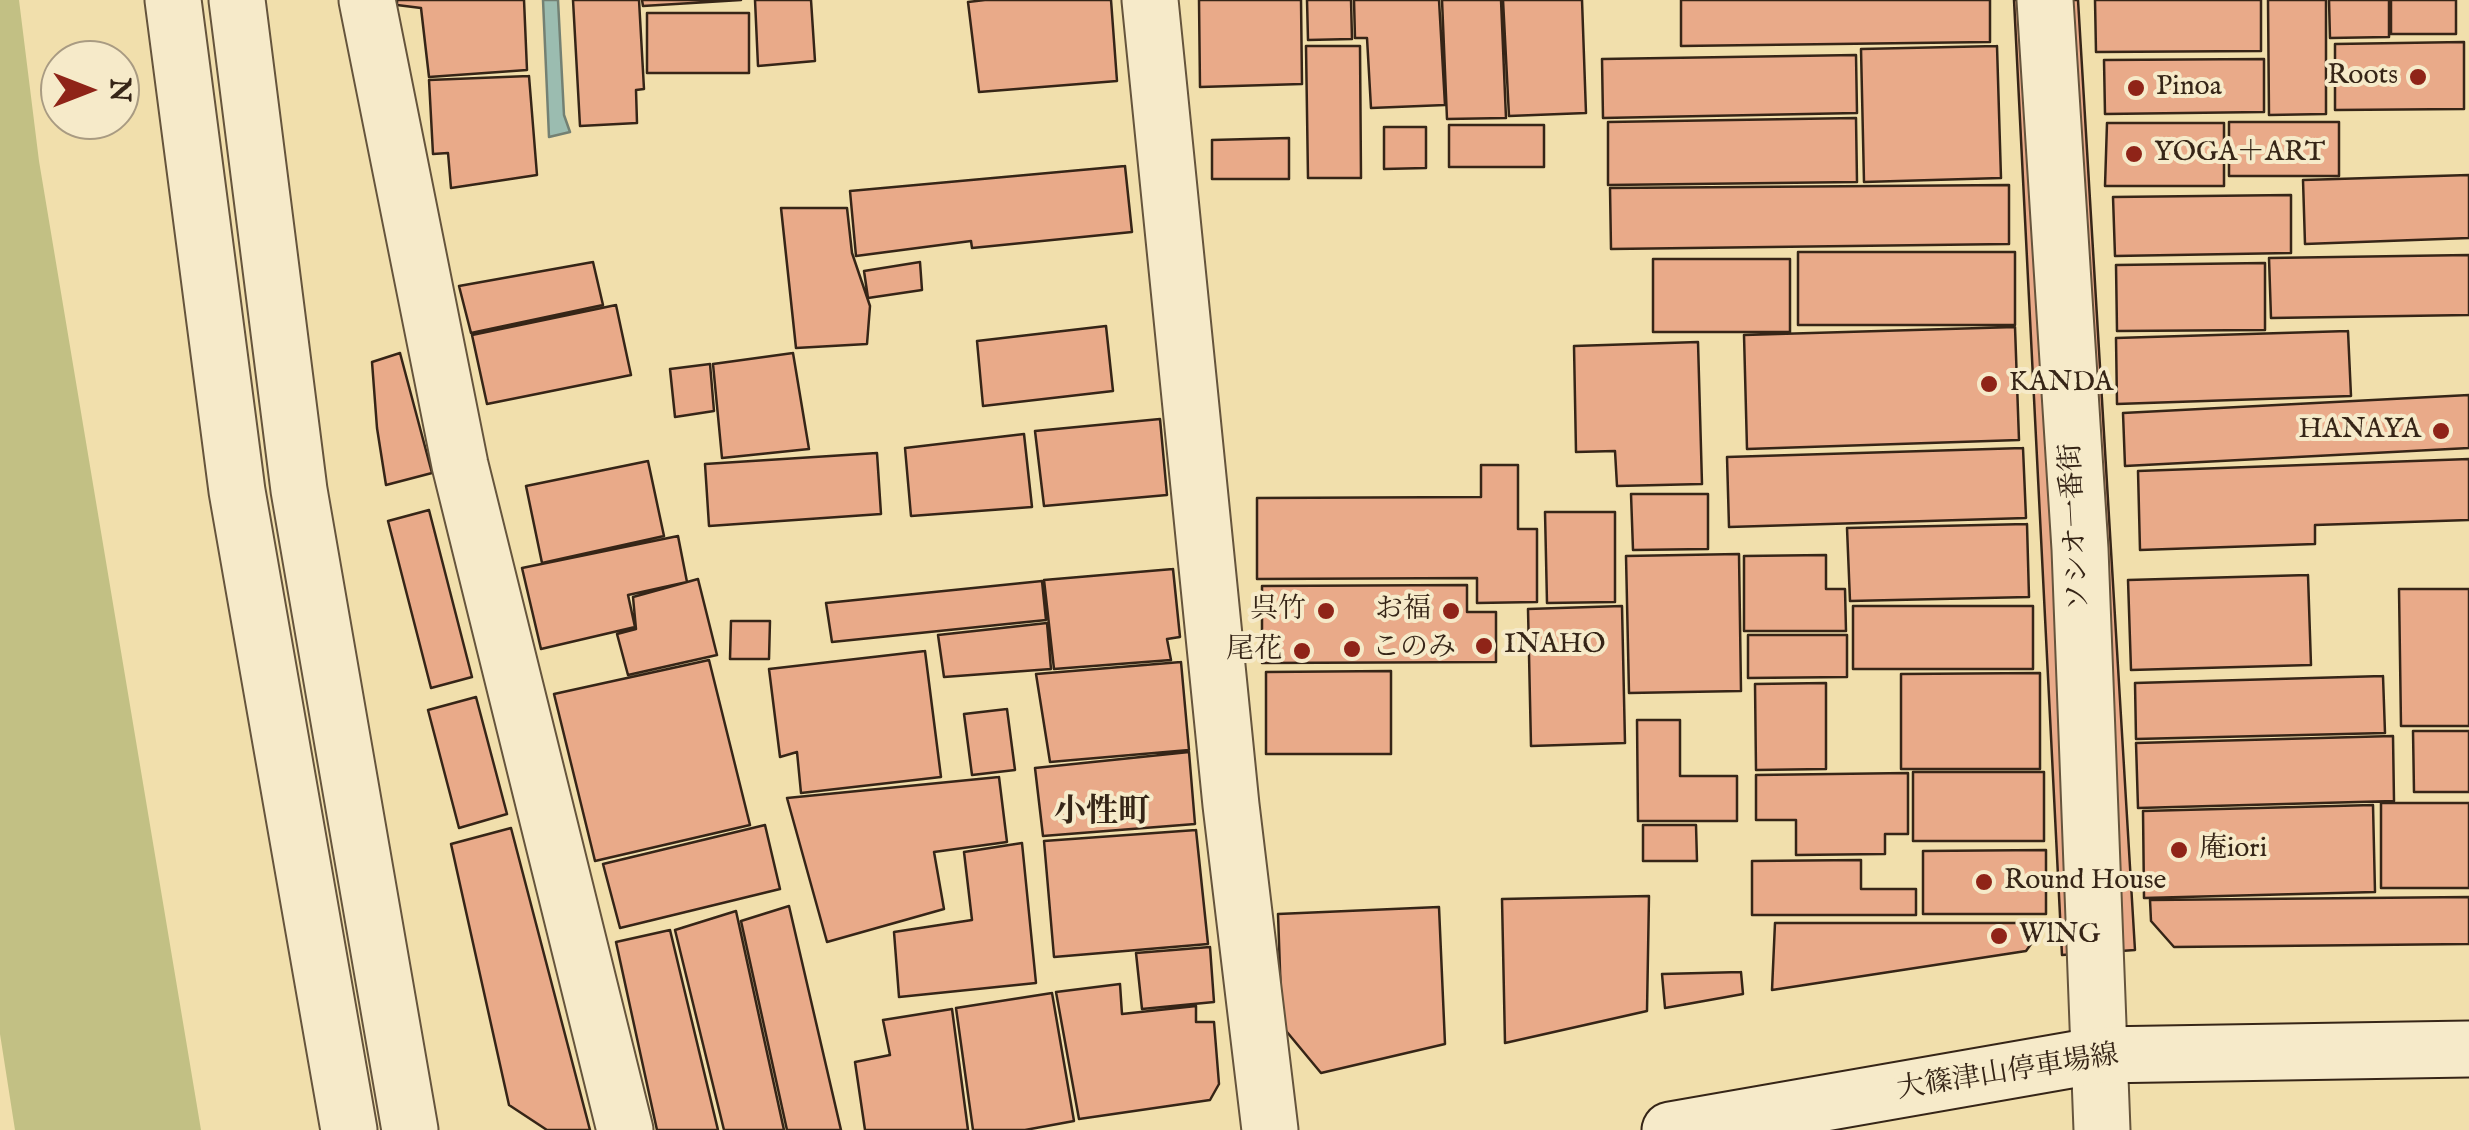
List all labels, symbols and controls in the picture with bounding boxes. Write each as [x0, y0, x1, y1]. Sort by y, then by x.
north arrow [40, 40, 140, 140]
place label: Roots [2327, 60, 2398, 94]
marker: Roots [2407, 66, 2429, 88]
place label: Pinoa [2156, 71, 2222, 105]
marker: Pinoa [2125, 77, 2147, 99]
text: N [101, 78, 136, 102]
place label: YOGA＋ART [2154, 137, 2325, 171]
marker: YOGA＋ART [2123, 143, 2145, 165]
place label: KANDA [2009, 367, 2113, 401]
marker: KANDA [1978, 373, 2000, 395]
place label: HANAYA [2299, 414, 2421, 448]
marker: HANAYA [2430, 420, 2452, 442]
street label: ソシオ一番街 [2056, 442, 2098, 612]
place label: 呉竹 [1250, 594, 1306, 628]
place label: お福 [1375, 594, 1431, 628]
marker: 呉竹 [1315, 600, 1337, 622]
marker: お福 [1440, 600, 1462, 622]
place label: INAHO [1504, 629, 1606, 663]
place label: このみ [1372, 632, 1456, 666]
place label: 尾花 [1226, 634, 1282, 668]
marker: INAHO [1473, 635, 1495, 657]
marker: このみ [1341, 638, 1363, 660]
marker: 尾花 [1291, 640, 1313, 662]
district label: 小性町 [1054, 795, 1150, 833]
place label: 庵iori [2199, 833, 2267, 867]
marker: 庵iori [2168, 839, 2190, 861]
place label: Round House [2004, 865, 2166, 899]
marker: Round House [1973, 871, 1995, 893]
place label: WlNG [2019, 919, 2100, 953]
marker: WlNG [1988, 925, 2010, 947]
street label: 大篠津山停車場線 [1895, 1040, 2121, 1108]

